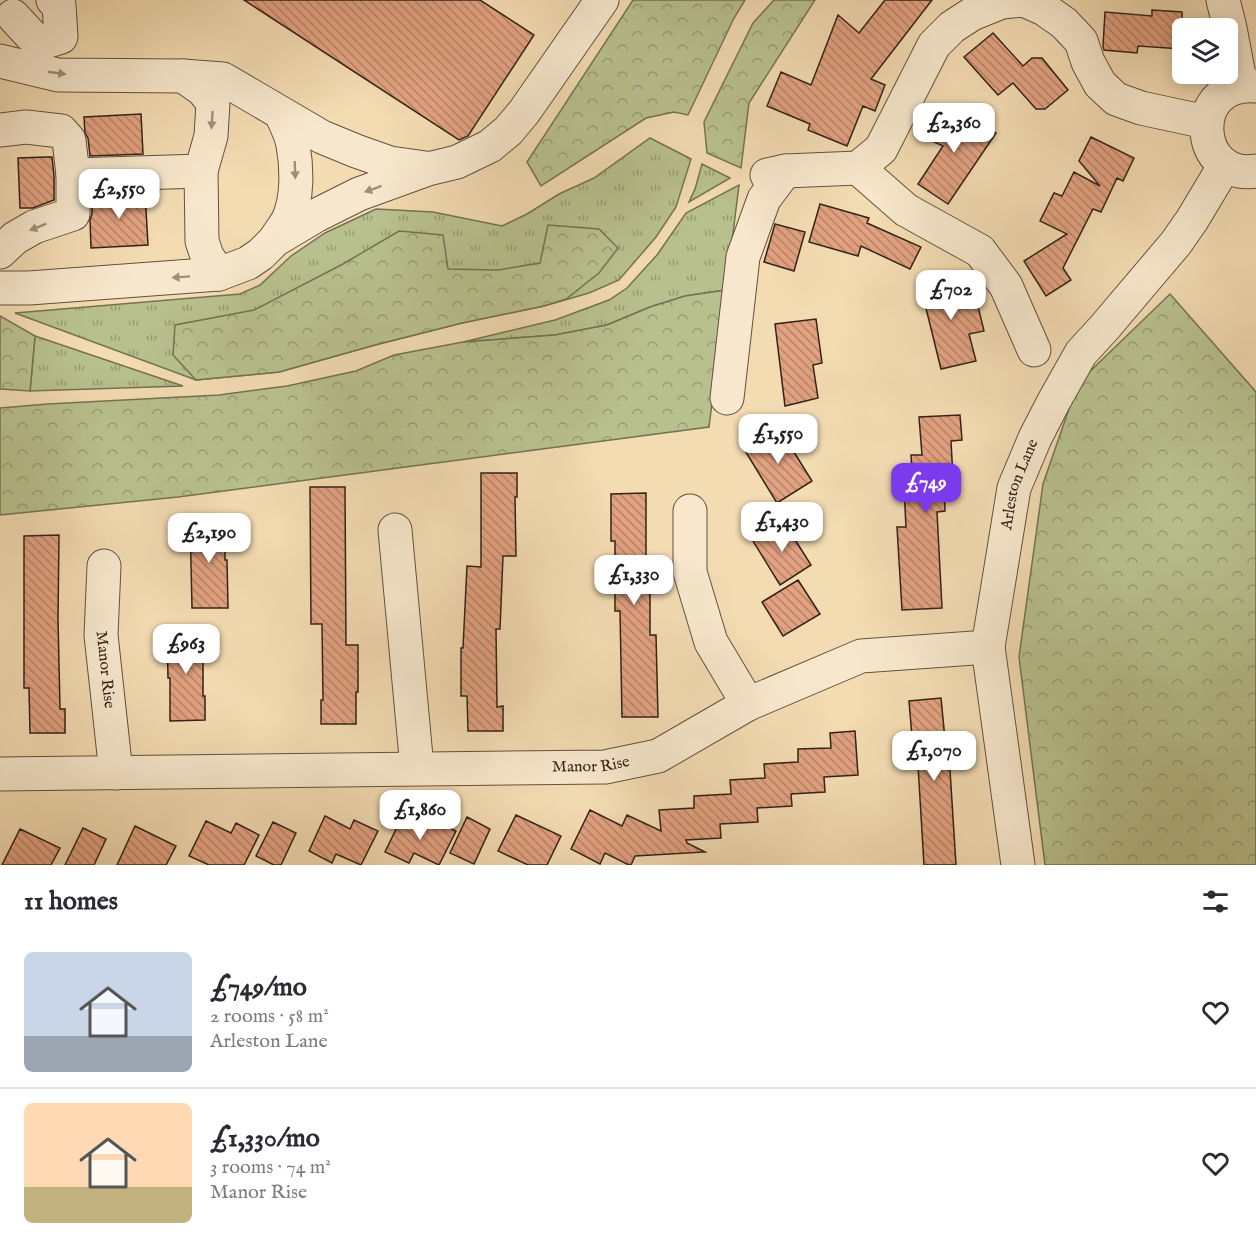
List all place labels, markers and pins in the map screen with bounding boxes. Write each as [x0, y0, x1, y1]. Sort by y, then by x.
pin: £2,360 [905, 103, 1003, 154]
pin: £2,550 [70, 169, 168, 220]
pin: £702 [915, 270, 987, 321]
pin: £1,550 [729, 414, 827, 465]
pin: £749 [890, 463, 962, 514]
pin: £1,430 [733, 502, 831, 553]
pin: £2,190 [160, 513, 258, 564]
pin: £1,330 [585, 555, 683, 606]
pin: £963 [150, 624, 222, 675]
pin: £1,070 [885, 731, 983, 782]
pin: £1,860 [371, 790, 469, 841]

